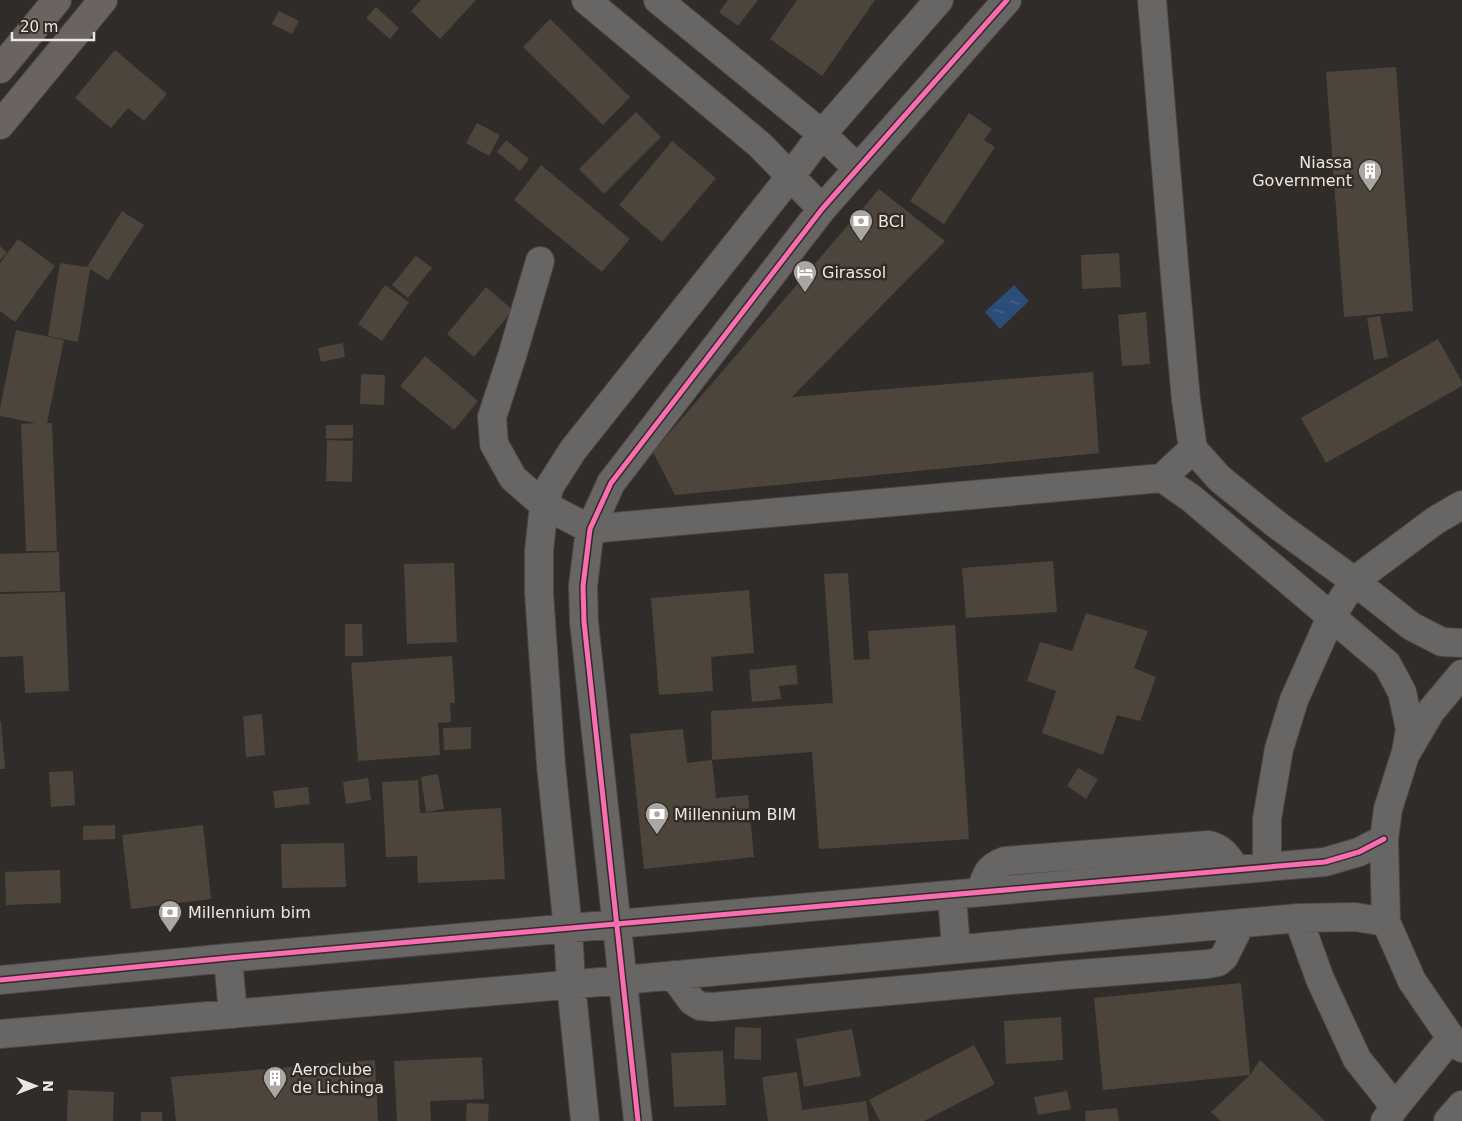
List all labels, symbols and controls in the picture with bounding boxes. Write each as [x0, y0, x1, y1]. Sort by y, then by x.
scale bar [12, 10, 95, 42]
text: 20 m [20, 18, 58, 36]
place label: Niassa Government [1252, 153, 1352, 190]
building icon: Niassa Government [1357, 158, 1383, 192]
bank icon: BCI [848, 208, 874, 242]
place label: BCI [878, 212, 905, 231]
hotel icon: Girassol [792, 259, 818, 293]
place label: Girassol [822, 263, 886, 282]
bank icon: Millennium BIM [644, 801, 670, 835]
place label: Millennium BIM [674, 805, 796, 824]
bank icon: Millennium bim [157, 899, 183, 933]
place label: Millennium bim [188, 903, 311, 922]
place label: Aeroclube de Lichinga [292, 1060, 384, 1097]
north arrow [10, 1061, 60, 1111]
building icon: Aeroclube de Lichinga [262, 1065, 288, 1099]
text: N [40, 1080, 56, 1092]

